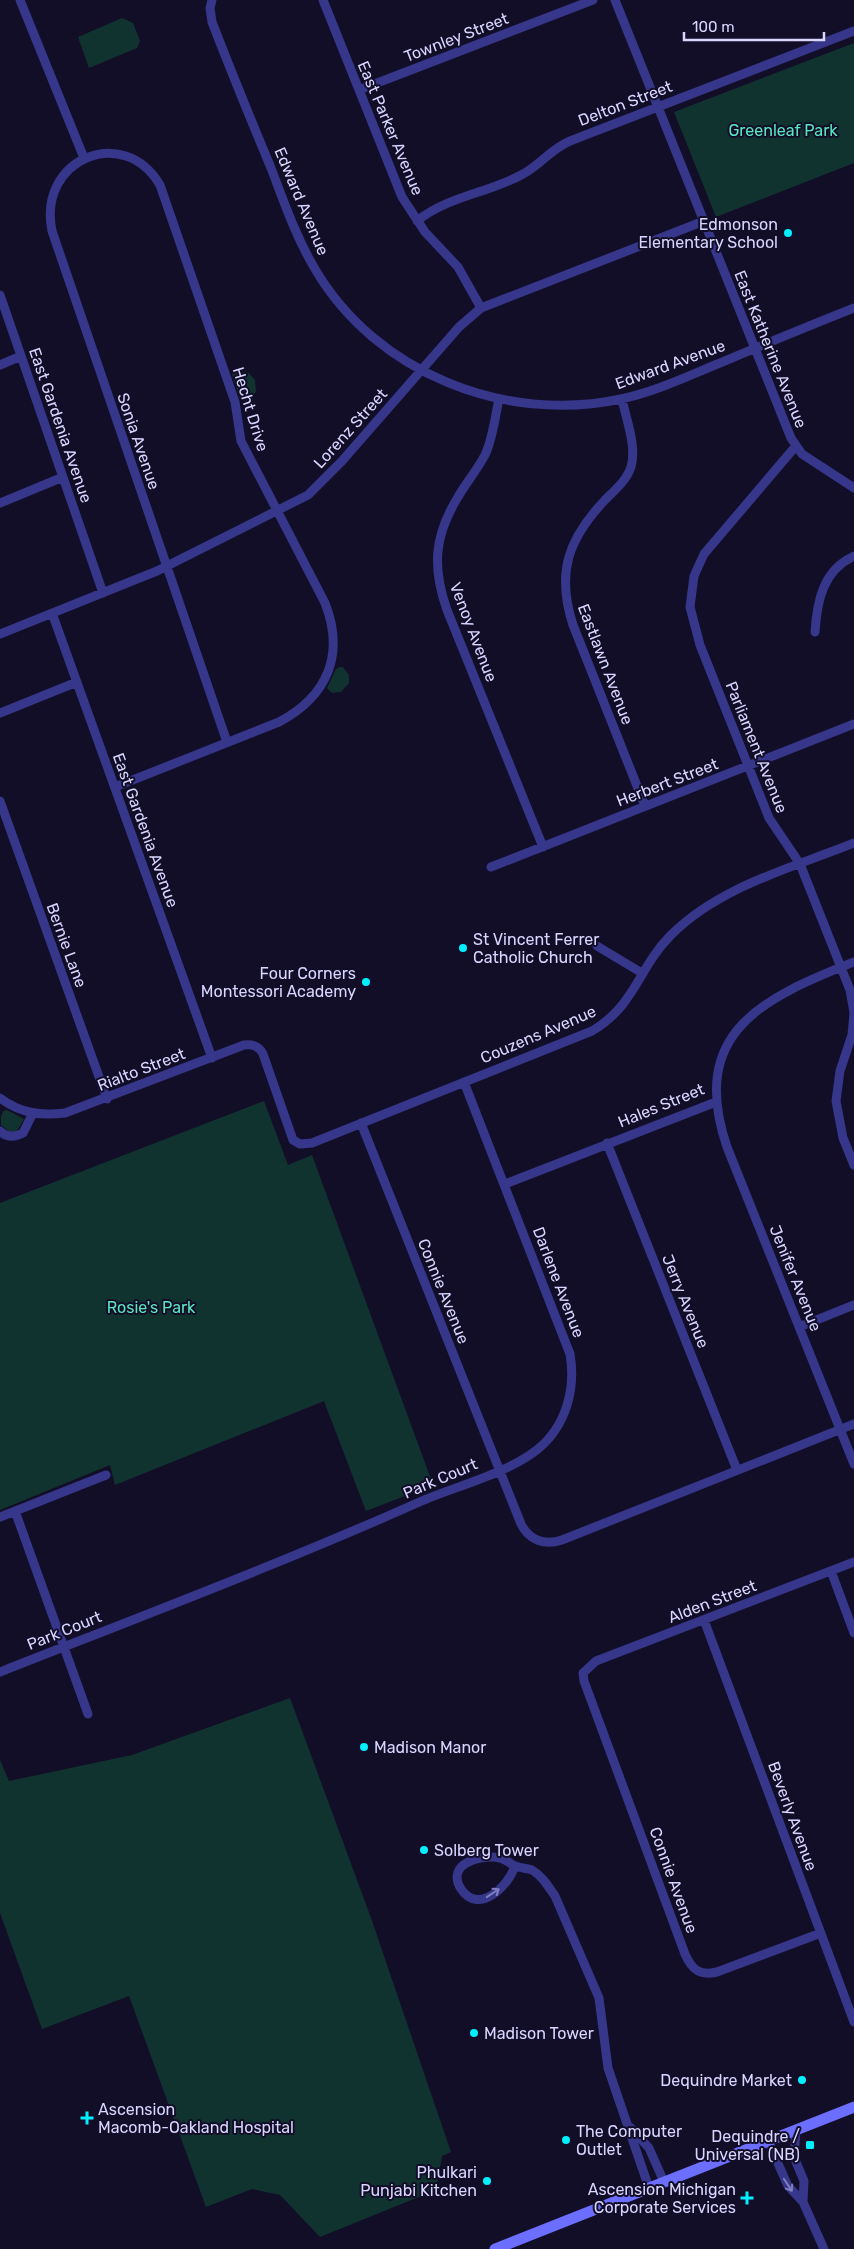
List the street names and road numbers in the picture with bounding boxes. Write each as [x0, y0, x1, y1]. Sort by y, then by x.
street label: Townley Street [401, 9, 511, 66]
street label: East Parker Avenue [354, 58, 427, 198]
street label: Delton Street [575, 77, 675, 130]
street label: Edward Avenue [270, 144, 333, 258]
street label: East Katherine Avenue [730, 268, 811, 431]
street label: Edward Avenue [613, 336, 728, 393]
street label: East Gardenia Avenue [25, 345, 96, 505]
street label: Hecht Drive [229, 365, 272, 454]
street label: Lorenz Street [310, 384, 391, 472]
street label: Sonia Avenue [113, 390, 164, 492]
street label: Venoy Avenue [446, 580, 501, 685]
street label: Eastlawn Avenue [574, 601, 637, 727]
street label: Parliament Avenue [721, 679, 792, 816]
street label: East Gardenia Avenue [109, 750, 182, 910]
street label: Herbert Street [614, 754, 721, 811]
street label: Bernie Lane [42, 900, 91, 990]
street label: Couzens Avenue [477, 1002, 599, 1067]
street label: Rialto Street [95, 1044, 188, 1095]
street label: Hales Street [615, 1080, 707, 1131]
street label: Jenifer Avenue [766, 1222, 826, 1334]
street label: Darlene Avenue [529, 1224, 588, 1340]
street label: Connie Avenue [414, 1236, 473, 1347]
street label: Jerry Avenue [658, 1252, 713, 1351]
street label: Park Court [400, 1454, 480, 1503]
street label: Alden Street [665, 1576, 759, 1627]
street label: Park Court [24, 1607, 104, 1654]
street label: Beverly Avenue [764, 1759, 821, 1873]
street label: Connie Avenue [646, 1824, 702, 1936]

